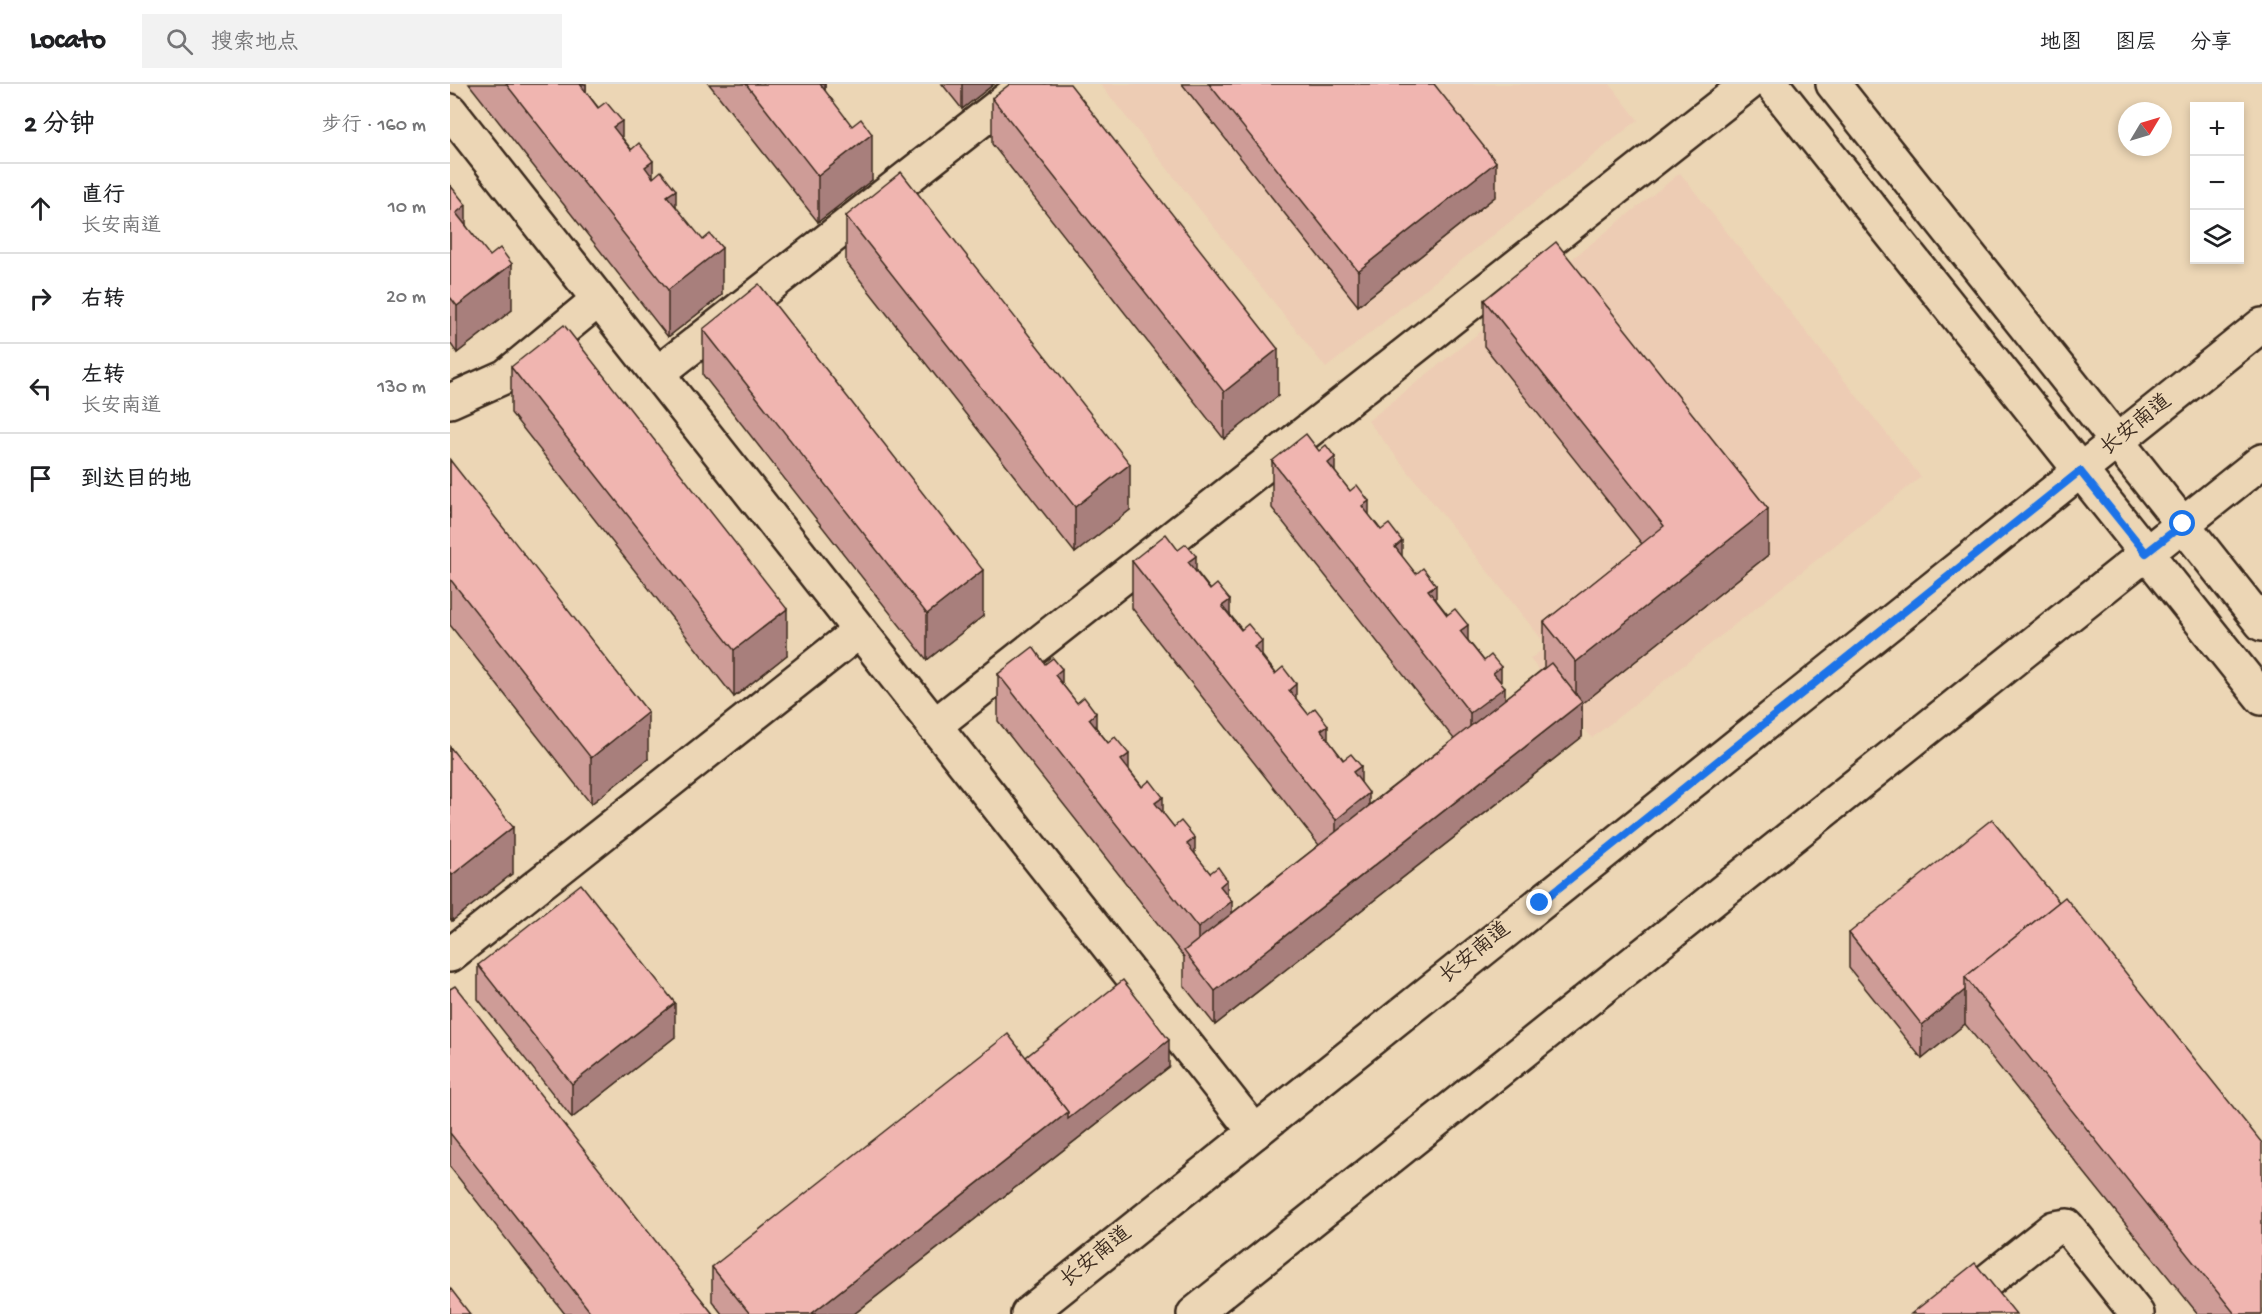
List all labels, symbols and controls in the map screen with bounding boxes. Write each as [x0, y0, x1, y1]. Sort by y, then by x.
search box [142, 14, 562, 68]
text: Locato [30, 25, 106, 58]
icon: search [163, 25, 196, 58]
text: 搜索地点 [211, 31, 299, 57]
text: 地图 [2040, 32, 2082, 57]
text: 图层 [2115, 32, 2157, 57]
text: 分享 [2190, 32, 2232, 57]
north arrow [2118, 102, 2172, 156]
map controls [2190, 102, 2244, 264]
button: + [2190, 102, 2244, 156]
text: 2 分钟 [24, 111, 95, 142]
text: 步行 · 160 m [322, 115, 426, 138]
button: − [2190, 156, 2244, 210]
text: 直行 [81, 184, 125, 210]
icon: ahead [24, 192, 57, 225]
text: 10 m [388, 197, 426, 220]
button: layers [2190, 210, 2244, 264]
text: 长安南道 [81, 216, 161, 239]
icon: right [24, 282, 57, 315]
text: 20 m [386, 287, 426, 310]
text: 右转 [81, 288, 125, 314]
text: 左转 [81, 364, 125, 390]
icon: left [24, 372, 57, 405]
text: 130 m [377, 377, 426, 400]
street label: 长安南道 [2095, 388, 2178, 462]
text: 长安南道 [81, 396, 161, 419]
icon: arrive [24, 462, 57, 495]
text: 到达目的地 [81, 468, 191, 494]
route start [2169, 510, 2195, 536]
route end [1526, 889, 1552, 915]
street label: 长安南道 [1434, 916, 1517, 990]
street label: 长安南道 [1055, 1220, 1138, 1294]

